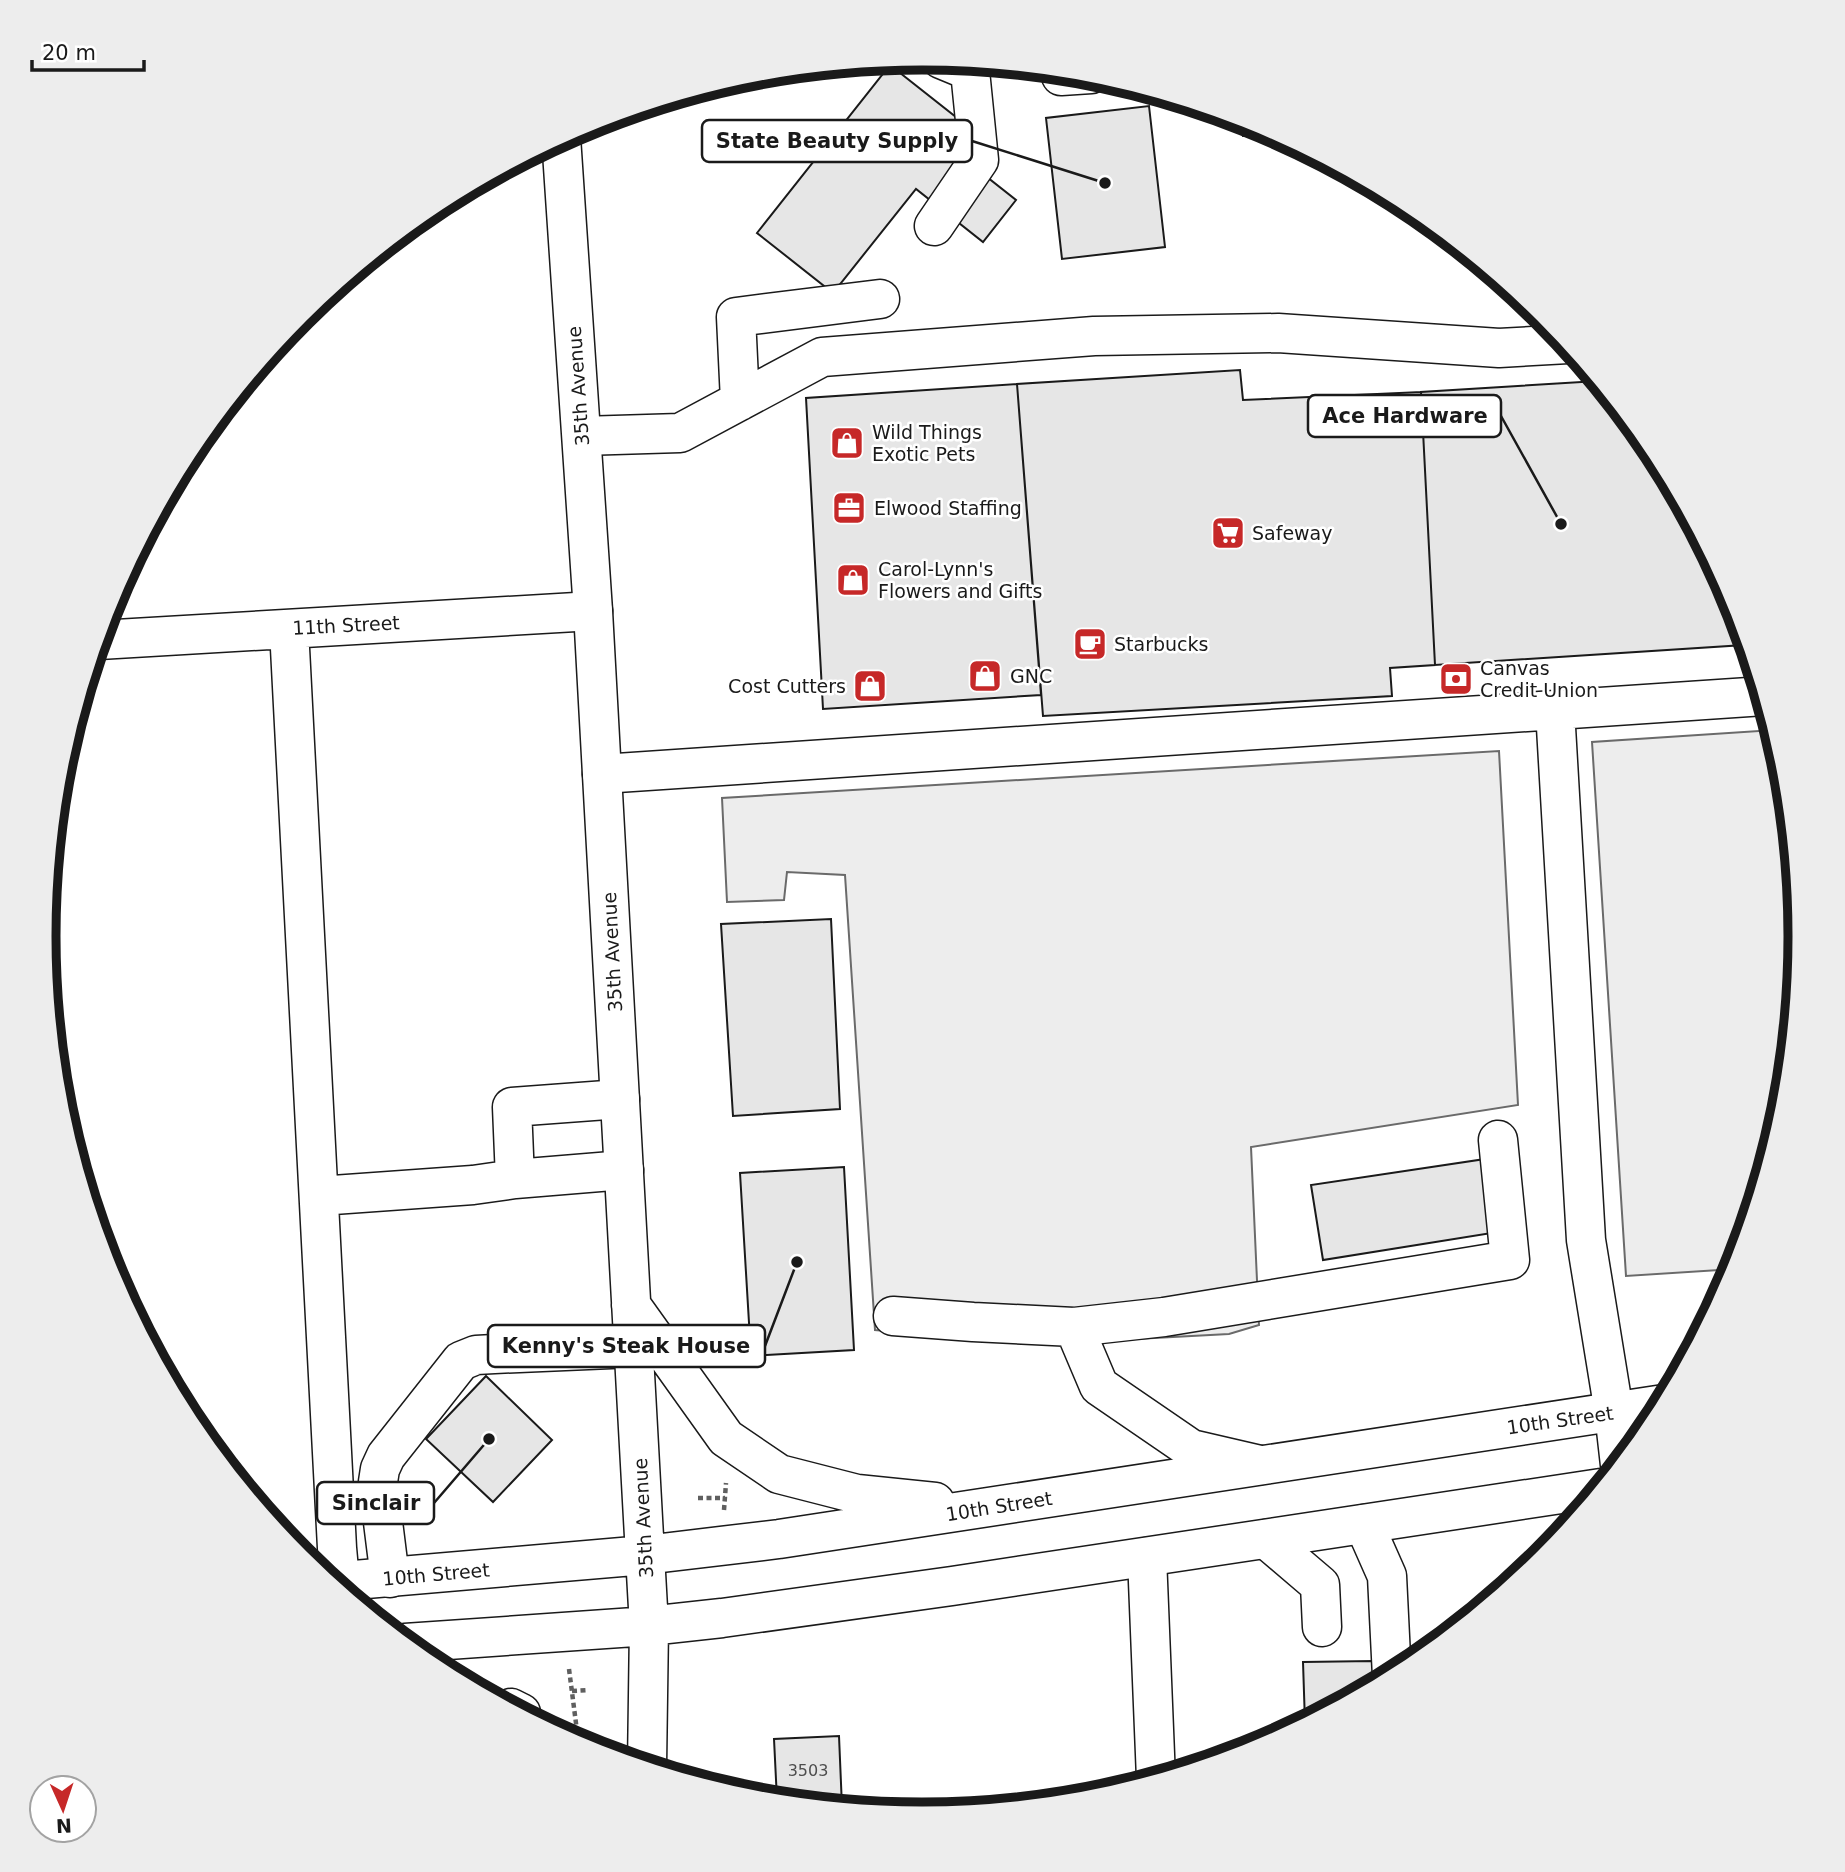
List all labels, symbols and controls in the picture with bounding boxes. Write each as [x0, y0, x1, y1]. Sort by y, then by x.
scale bar [32, 28, 144, 72]
text: 20 m [42, 41, 96, 65]
callout: State Beauty Supply [702, 120, 972, 162]
text: State Beauty Supply [716, 129, 958, 153]
street label: 35th Avenue [563, 325, 593, 447]
callout: Ace Hardware [1308, 395, 1501, 437]
text: Ace Hardware [1322, 404, 1488, 428]
place label: Wild Things Exotic Pets [872, 421, 982, 465]
shop icon: Wild Things Exotic Pets [828, 424, 866, 462]
office icon: Elwood Staffing [830, 489, 868, 527]
place label: Elwood Staffing [874, 497, 1022, 519]
supermarket icon: Safeway [1209, 514, 1247, 552]
place label: Safeway [1252, 522, 1333, 544]
place label: Carol-Lynn's Flowers and Gifts [878, 558, 1042, 602]
shop icon: Carol-Lynn's Flowers and Gifts [834, 561, 872, 599]
street label: 11th Street [292, 611, 400, 639]
cafe icon: Starbucks [1071, 625, 1109, 663]
place label: Starbucks [1114, 633, 1208, 655]
shop icon: GNC [966, 657, 1004, 695]
place label: Canvas Credit Union [1480, 657, 1598, 701]
bank icon: Canvas Credit Union [1437, 660, 1475, 698]
place label: GNC [1010, 665, 1052, 687]
shop icon: Cost Cutters [851, 667, 889, 705]
place label: Cost Cutters [728, 675, 846, 697]
street label: 35th Avenue [598, 891, 626, 1013]
callout: Kenny's Steak House [488, 1325, 765, 1367]
text: Kenny's Steak House [502, 1334, 750, 1358]
street label: 10th Street [1505, 1402, 1615, 1438]
street label: 35th Avenue [629, 1457, 657, 1579]
callout: Sinclair [317, 1482, 434, 1524]
street label: 10th Street [944, 1487, 1054, 1525]
text: Sinclair [332, 1491, 421, 1515]
street label: 10th Street [382, 1558, 490, 1590]
house number: 3503 [788, 1761, 828, 1780]
north arrow [28, 1774, 98, 1844]
text: N [55, 1815, 72, 1837]

